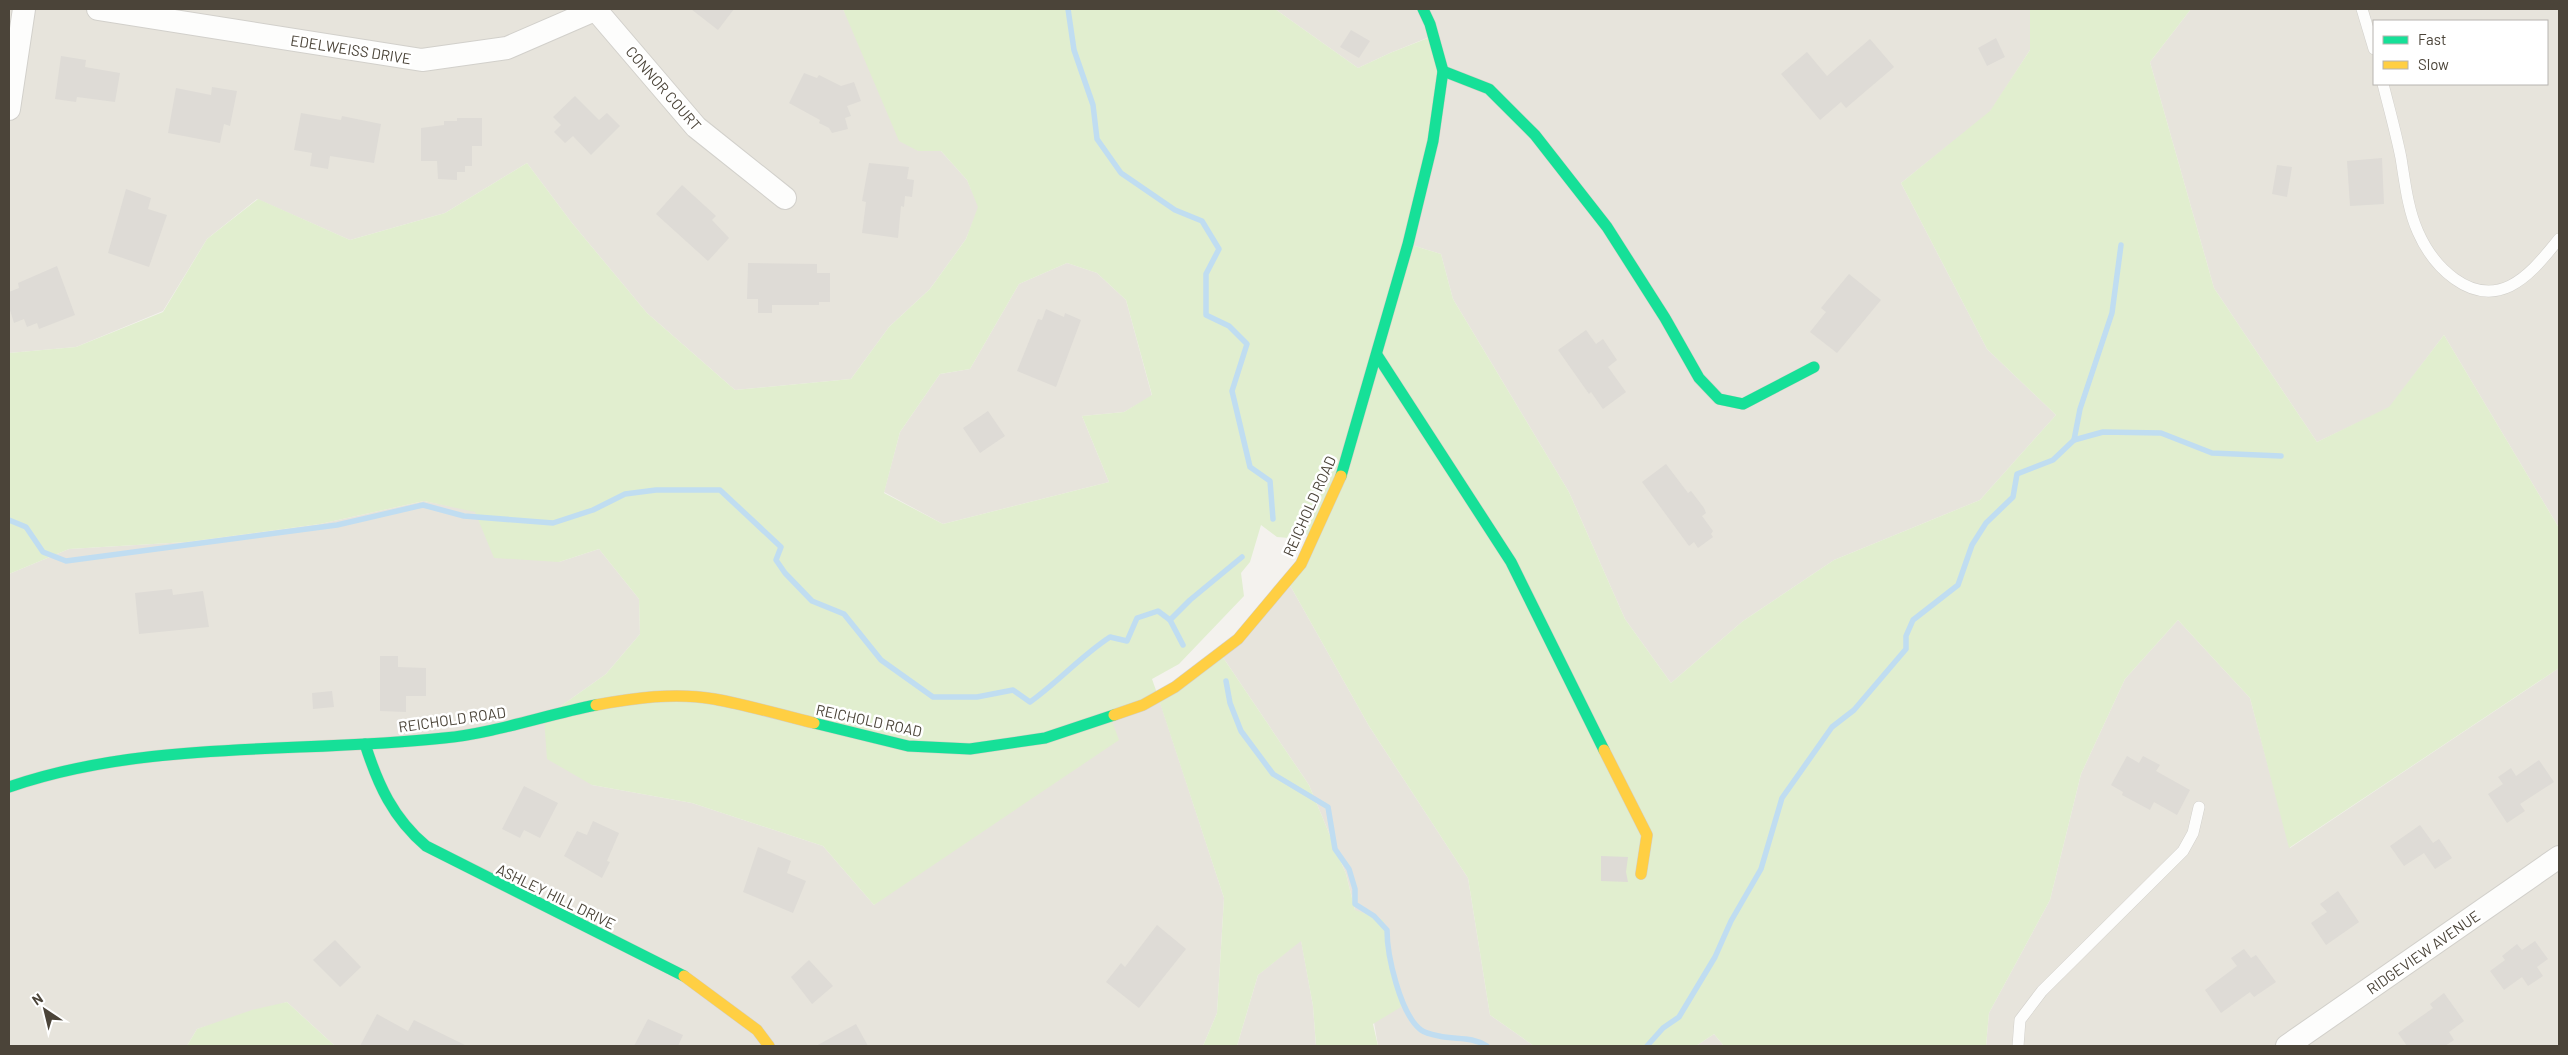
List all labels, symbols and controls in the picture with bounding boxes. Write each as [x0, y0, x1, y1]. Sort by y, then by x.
legend [2373, 20, 2548, 85]
text: Fast [2418, 30, 2446, 48]
street label: EDELWEISS DRIVE [289, 31, 413, 67]
street label: CONNOR COURT [622, 42, 706, 134]
text: Slow [2418, 55, 2449, 73]
street label: REICHOLD ROAD [1279, 453, 1339, 559]
street label: REICHOLD ROAD [814, 700, 924, 740]
street label: REICHOLD ROAD [397, 703, 507, 735]
street label: ASHLEY HILL DRIVE [494, 859, 618, 933]
street label: RIDGEVIEW AVENUE [2363, 906, 2483, 998]
north arrow [20, 985, 70, 1035]
text: N [29, 989, 46, 1009]

